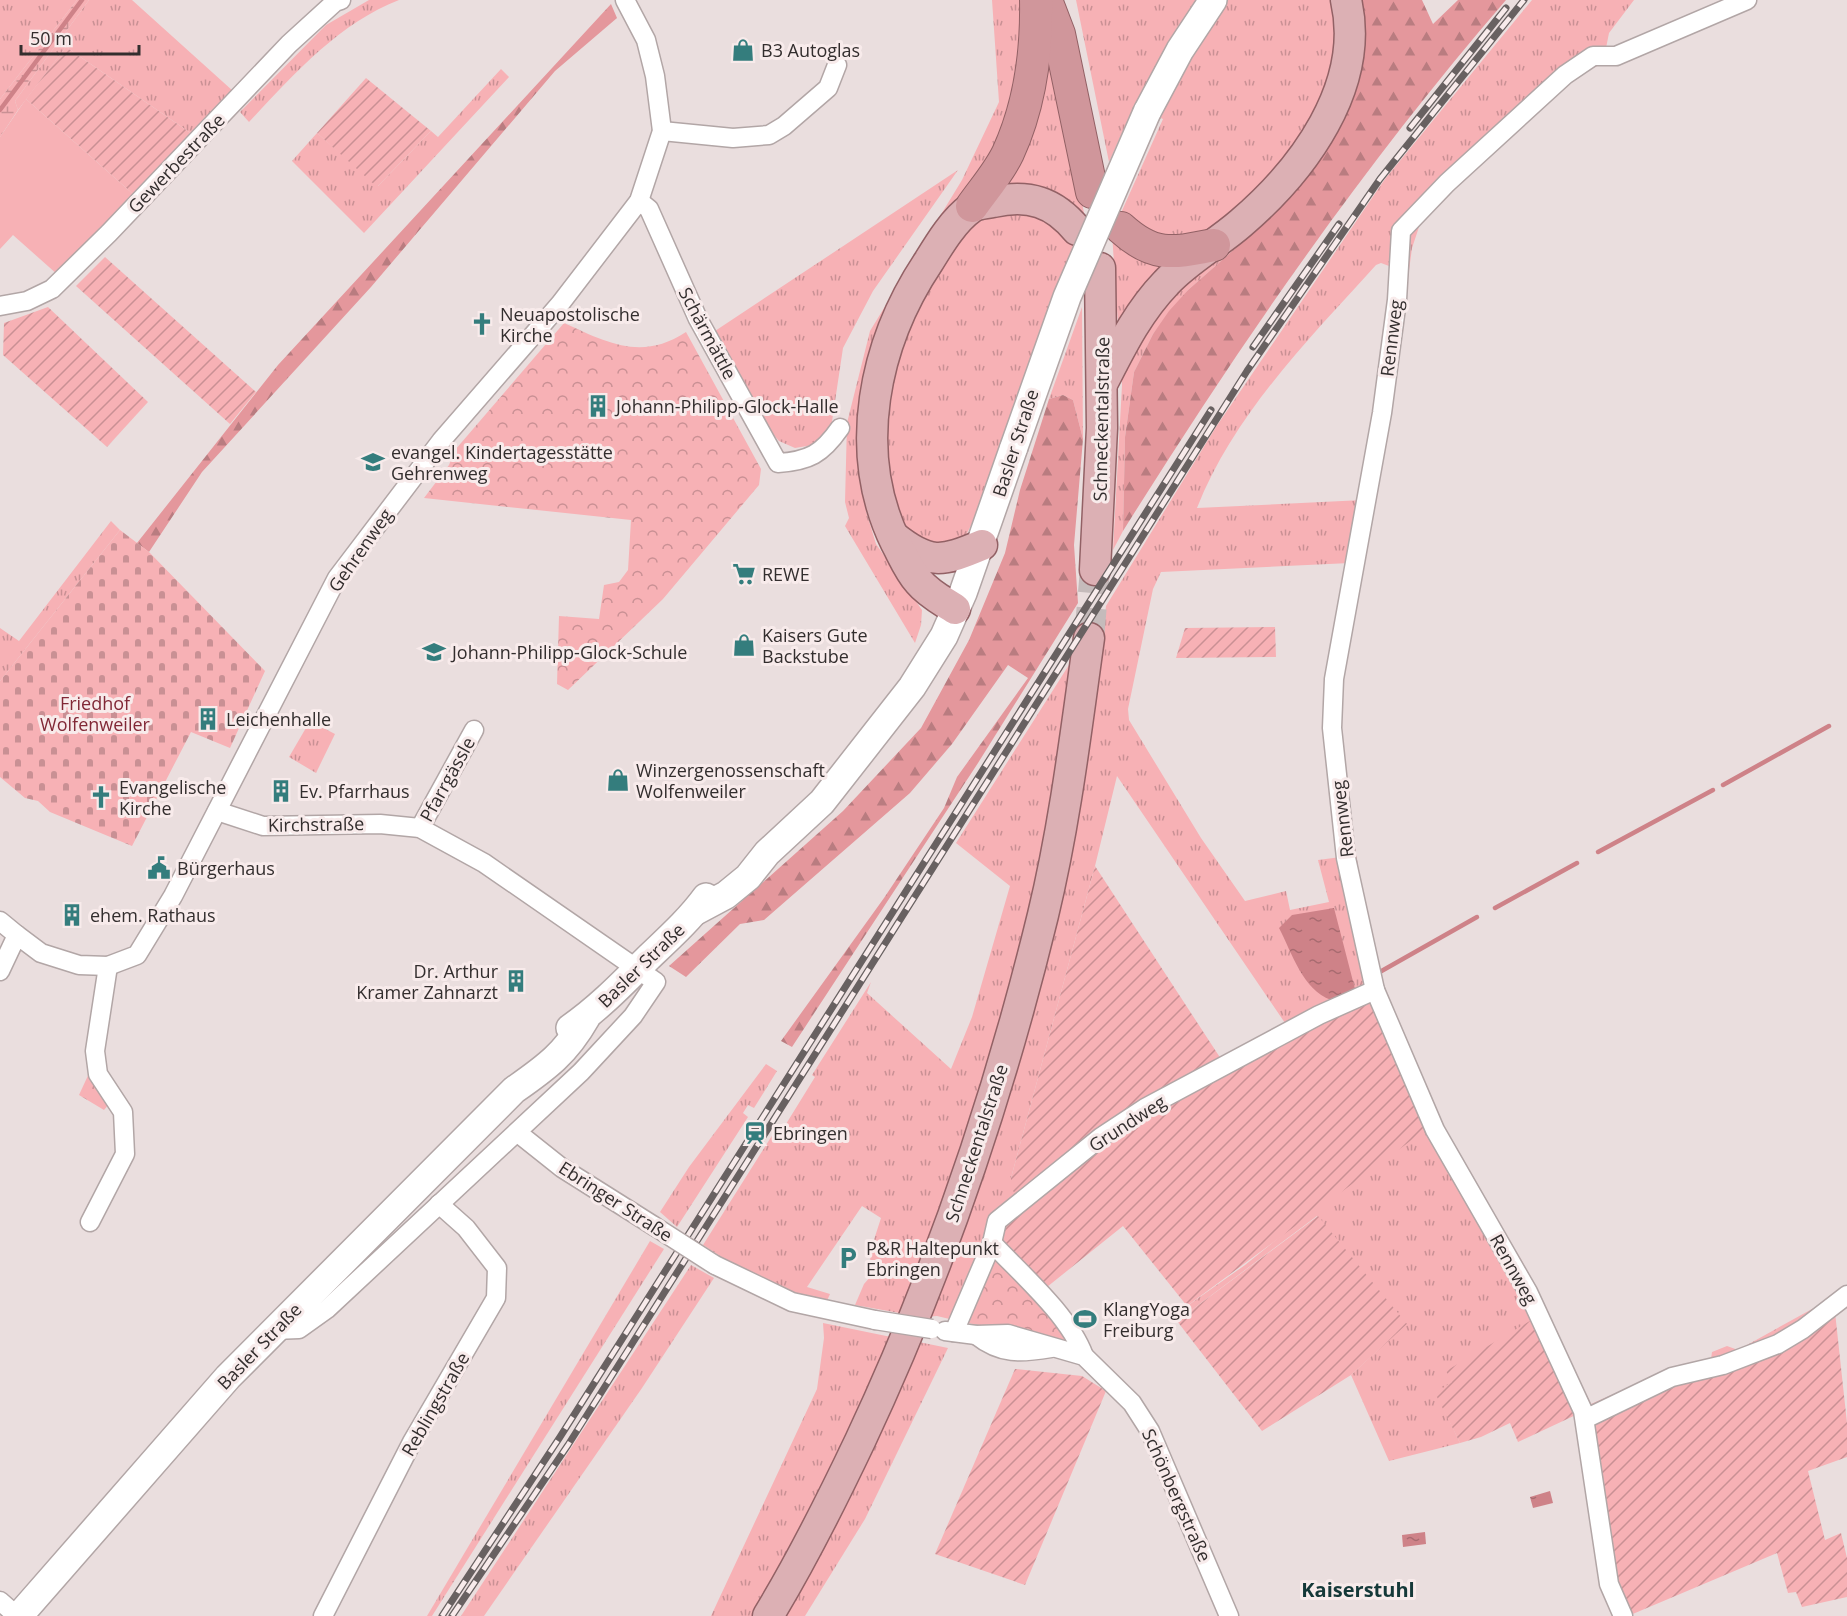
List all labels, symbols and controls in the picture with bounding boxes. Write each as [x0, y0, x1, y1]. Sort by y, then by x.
scale bar [21, 18, 140, 56]
text: 50 m [30, 26, 72, 50]
shop icon: B3 Autoglas [730, 37, 756, 63]
place label: B3 Autoglas [761, 38, 860, 62]
street label: Gewerbestraße [122, 108, 230, 218]
street label: Schärmättle [674, 283, 742, 383]
street label: Rennweg [1374, 298, 1408, 378]
place label: Neuapostolische Kirche [500, 302, 640, 347]
church icon: Neuapostolische Kirche [469, 311, 495, 337]
street label: Schneckentalstraße [1088, 337, 1114, 501]
street label: Basler Straße [986, 386, 1044, 500]
building icon: Johann-Philipp-Glock-Halle [585, 393, 611, 419]
place label: Johann-Philipp-Glock-Halle [614, 394, 839, 418]
place label: evangel. Kindertagesstätte Gehrenweg [391, 440, 613, 485]
school or university icon: evangel. Kindertagesstätte Gehrenweg [360, 449, 386, 475]
street label: Gehrenweg [322, 503, 398, 596]
supermarket icon: REWE [731, 561, 757, 587]
place label: REWE [762, 562, 810, 586]
place label: Kaisers Gute Backstube [762, 623, 868, 668]
shop icon: Kaisers Gute Backstube [731, 632, 757, 658]
school or university icon: Johann-Philipp-Glock-Schule [421, 639, 447, 665]
place label: Johann-Philipp-Glock-Schule [450, 640, 687, 664]
park label: Friedhof Wolfenweiler [40, 691, 151, 736]
building icon: Leichenhalle [195, 706, 221, 732]
place label: Leichenhalle [226, 707, 331, 731]
street label: Pfarrgässle [414, 732, 480, 826]
place label: Winzergenossenschaft Wolfenweiler [636, 758, 825, 803]
shop icon: Winzergenossenschaft Wolfenweiler [605, 767, 631, 793]
place label: Evangelische Kirche [119, 775, 226, 820]
building icon: Ev. Pfarrhaus [268, 778, 294, 804]
place label: Ev. Pfarrhaus [299, 779, 410, 803]
street label: Rennweg [1325, 779, 1359, 859]
church icon: Evangelische Kirche [88, 784, 114, 810]
street label: Kirchstraße [268, 811, 364, 837]
public building icon: Bürgerhaus [146, 855, 172, 881]
place label: Bürgerhaus [177, 856, 275, 880]
building icon: ehem. Rathaus [59, 902, 85, 928]
place label: ehem. Rathaus [90, 903, 216, 927]
street label: Basler Straße [592, 918, 690, 1012]
place label: Dr. Arthur Kramer Zahnarzt [356, 959, 499, 1004]
building icon: Dr. Arthur Kramer Zahnarzt [503, 968, 529, 994]
street label: Schneckentalstraße [939, 1061, 1013, 1225]
street label: Grundweg [1084, 1089, 1170, 1157]
station icon: Ebringen [742, 1120, 768, 1146]
place label: Ebringen [773, 1121, 848, 1145]
street label: Ebringer Straße [555, 1155, 677, 1247]
street label: Rennweg [1485, 1229, 1543, 1309]
place label: P&R Haltepunkt Ebringen [866, 1236, 999, 1281]
parking icon: P&R Haltepunkt Ebringen [835, 1245, 861, 1271]
street label: Basler Straße [212, 1297, 306, 1395]
place label: KlangYoga Freiburg [1103, 1297, 1190, 1342]
sports icon: KlangYoga Freiburg [1072, 1306, 1098, 1332]
street label: Reblingstraße [396, 1348, 474, 1460]
street label: Schönbergstraße [1137, 1425, 1217, 1565]
district label: Kaiserstuhl [1301, 1576, 1415, 1603]

